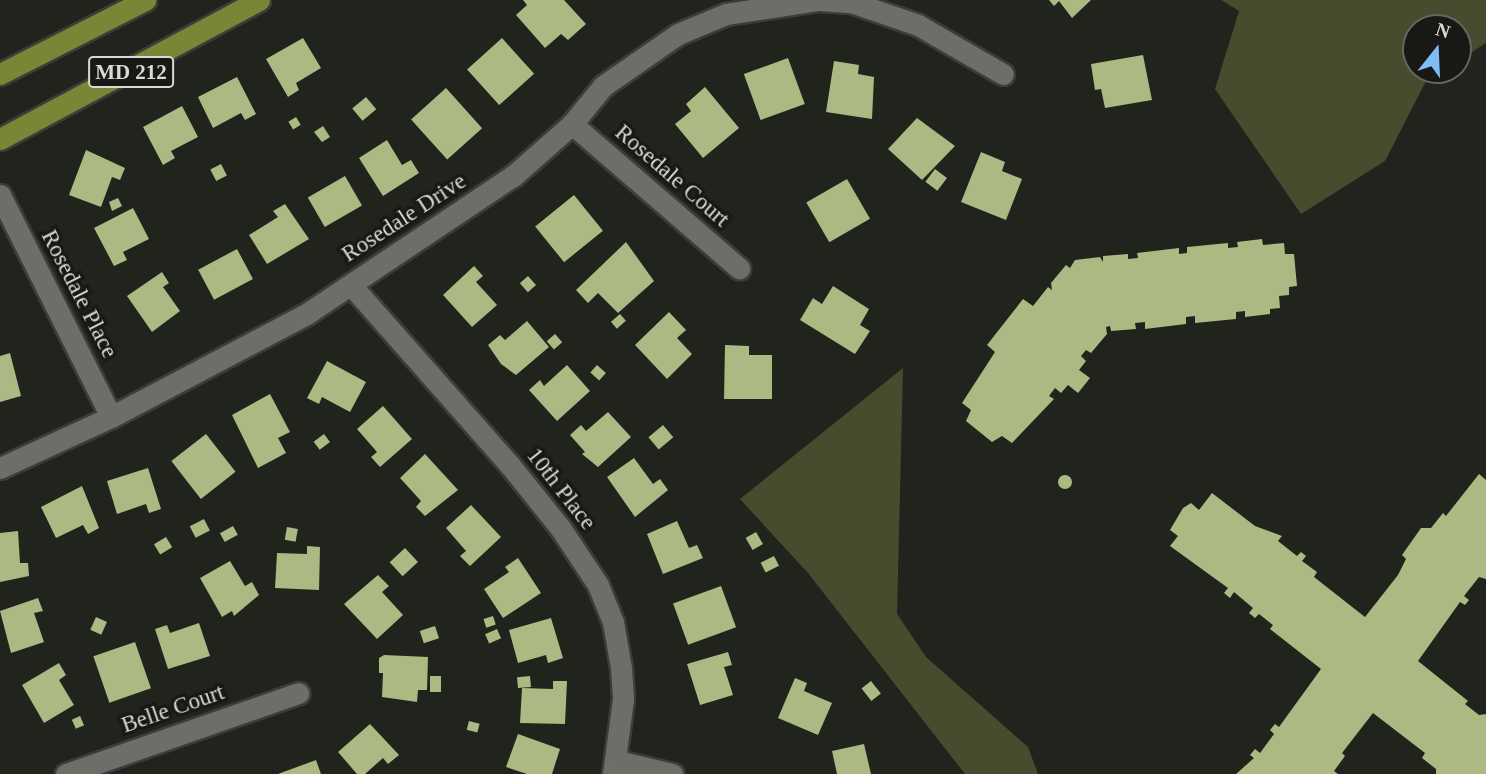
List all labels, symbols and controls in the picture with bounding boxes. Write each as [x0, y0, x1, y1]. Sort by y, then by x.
north arrow [1402, 14, 1472, 84]
text: N [1433, 18, 1453, 43]
road number: MD 212 [87, 55, 175, 90]
street label: Rosedale Court [609, 119, 735, 233]
street label: Rosedale Drive [337, 168, 471, 268]
street label: Rosedale Place [35, 225, 123, 363]
street label: 10th Place [520, 443, 602, 535]
street label: Belle Court [118, 679, 228, 739]

